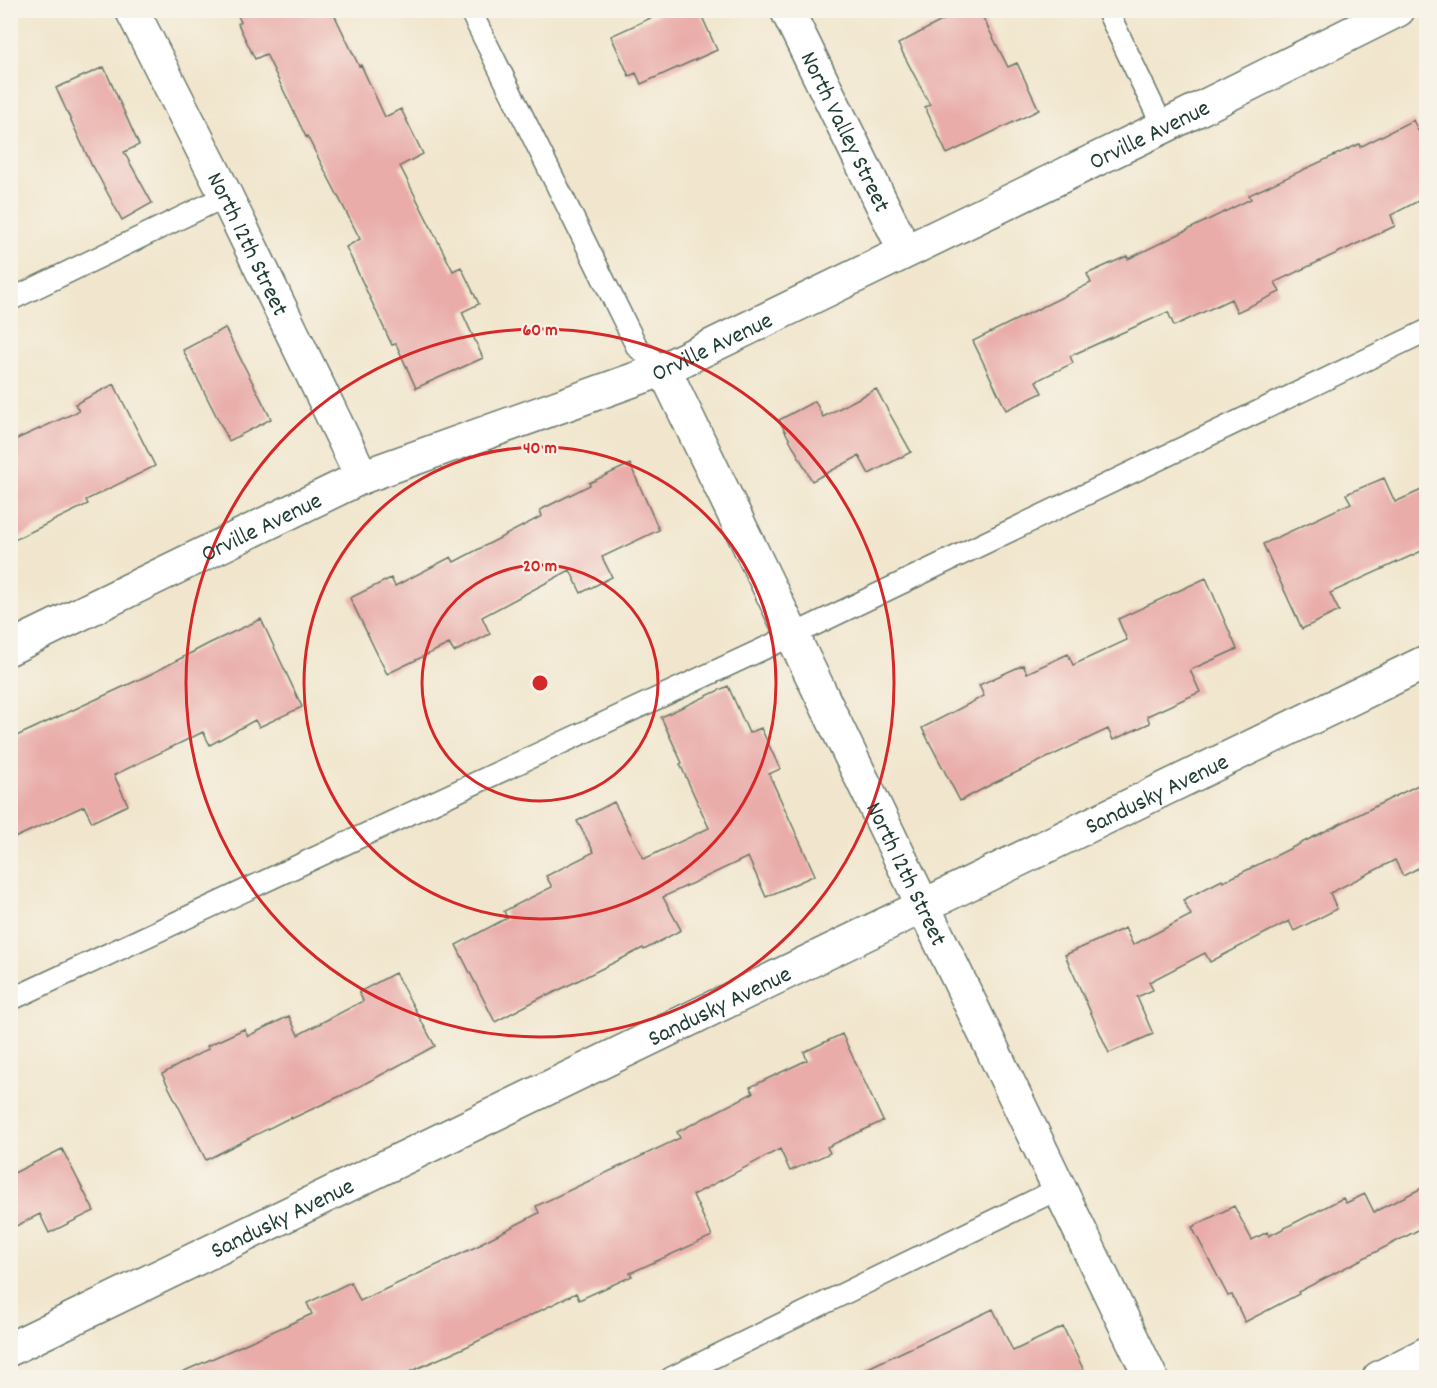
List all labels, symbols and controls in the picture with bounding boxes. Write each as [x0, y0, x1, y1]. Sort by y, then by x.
street label: North Valley Street [790, 46, 898, 219]
street label: Orville Avenue [1084, 92, 1216, 180]
street label: North 12th Street [197, 167, 296, 323]
street label: Orville Avenue [648, 305, 779, 392]
text: 60 m [522, 319, 558, 344]
text: 40 m [523, 437, 557, 462]
street label: Orville Avenue [196, 485, 328, 573]
text: 20 m [523, 555, 557, 580]
centre of rings [530, 673, 550, 693]
street label: Sandusky Avenue [1080, 746, 1235, 845]
street label: North 12th Street [855, 797, 954, 953]
street label: Sandusky Avenue [643, 959, 798, 1057]
street label: Sandusky Avenue [206, 1171, 360, 1269]

